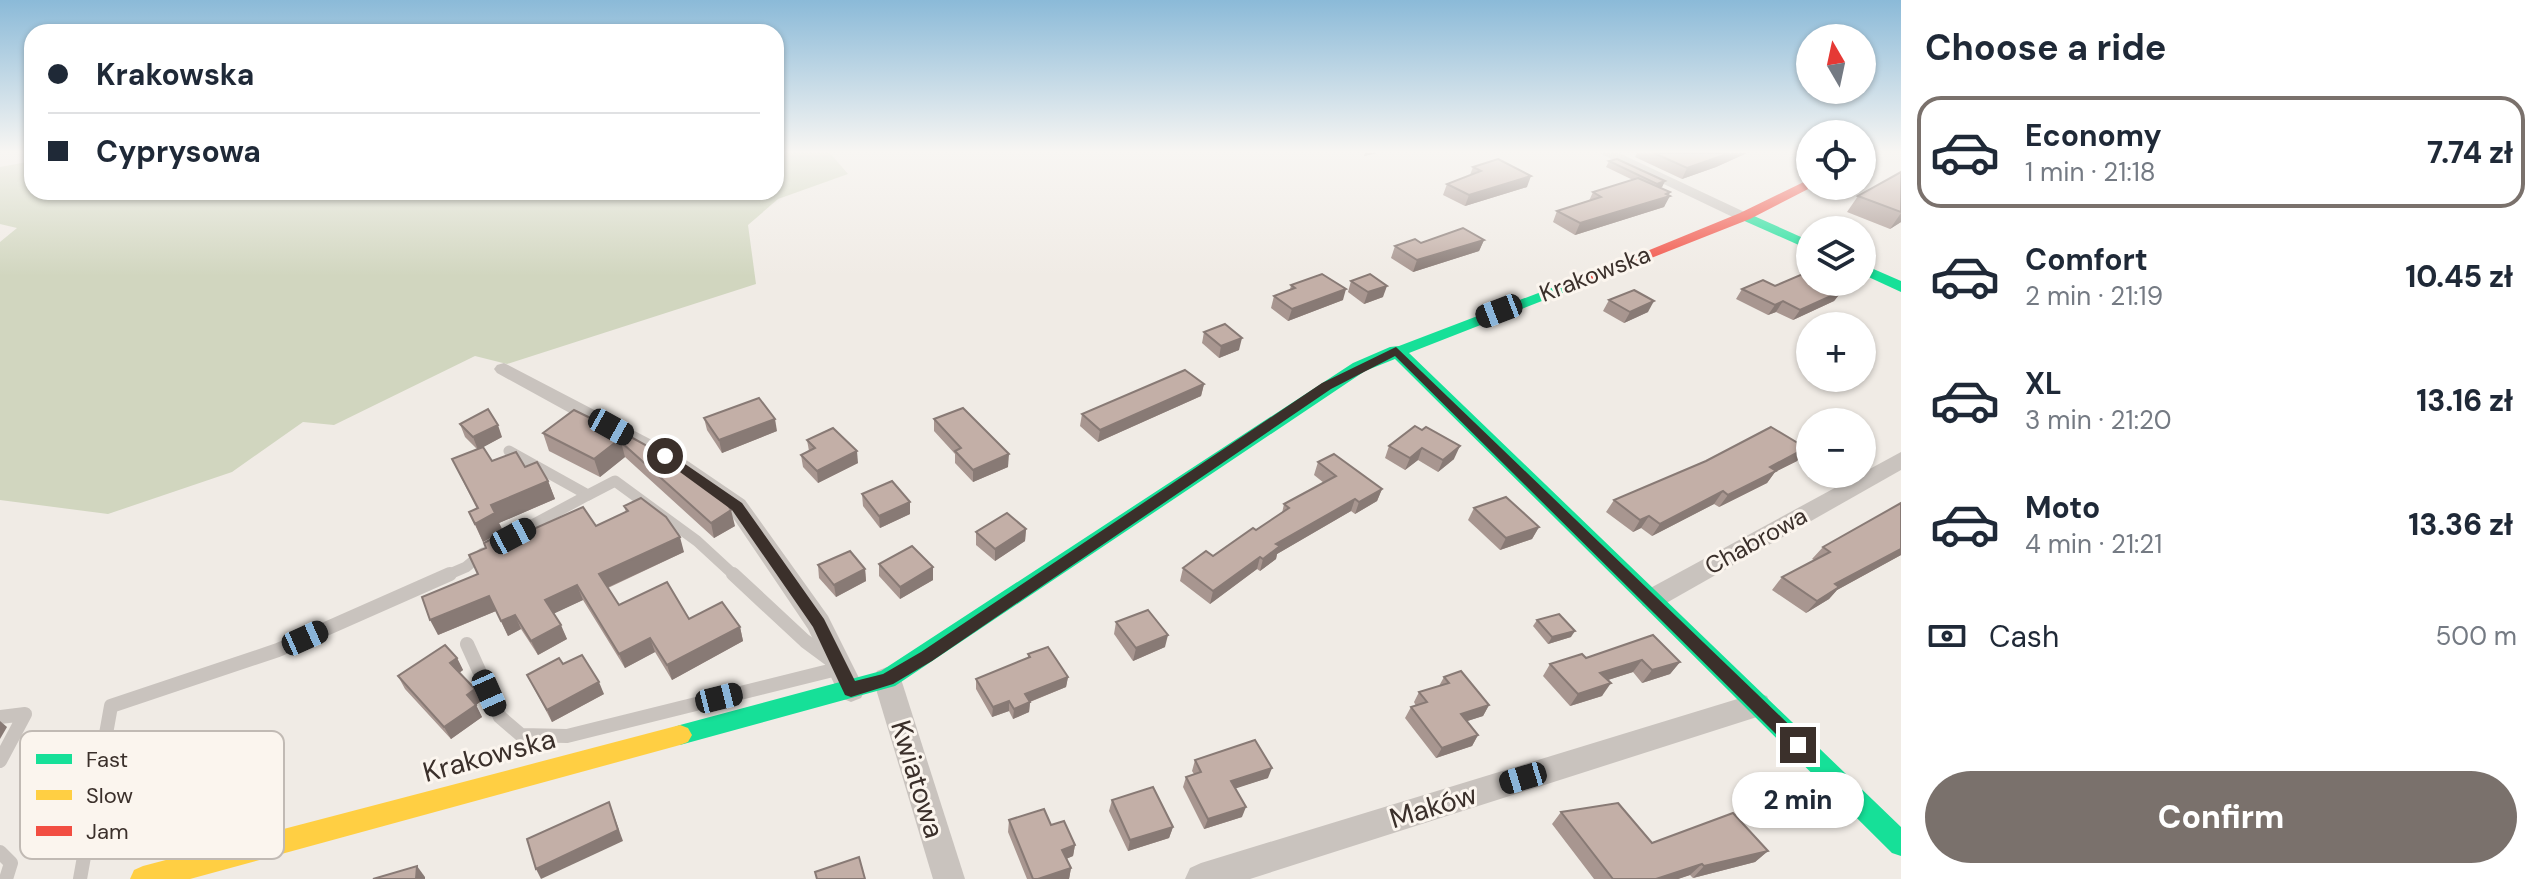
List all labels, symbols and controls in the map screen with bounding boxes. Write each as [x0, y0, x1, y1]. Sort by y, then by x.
north arrow [1796, 24, 1876, 104]
map controls [1796, 24, 1876, 488]
text: Choose a ride [1925, 24, 2166, 71]
text: Krakowska [96, 55, 254, 94]
icon: car [1929, 116, 2001, 188]
text: Economy [2025, 116, 2162, 155]
button: locate [1796, 120, 1876, 200]
text: Cyprysowa [96, 132, 261, 171]
text: 7.74 zł [2427, 133, 2513, 172]
text: 1 min · 21:18 [2025, 155, 2156, 189]
button: layers [1796, 216, 1876, 296]
street label: Krakowska [1535, 238, 1655, 309]
icon: car [1929, 240, 2001, 312]
text: Comfort [2025, 240, 2148, 279]
text: 10.45 zł [2405, 257, 2513, 296]
text: 2 min · 21:19 [2025, 279, 2163, 313]
car [1472, 291, 1526, 331]
button: + [1796, 312, 1876, 392]
icon: car [1929, 364, 2001, 436]
text: XL [2025, 364, 2062, 403]
text: 13.16 zł [2416, 381, 2513, 420]
text: 3 min · 21:20 [2025, 403, 2171, 437]
car [584, 405, 638, 449]
button: − [1796, 408, 1876, 488]
route start [647, 438, 683, 474]
icon: car [1929, 488, 2001, 560]
text: Moto [2025, 488, 2100, 527]
street label: Chabrowa [1699, 500, 1812, 581]
text: 13.36 zł [2408, 505, 2513, 544]
car [486, 514, 540, 558]
text: 4 min · 21:21 [2025, 527, 2162, 561]
icon: cash [1925, 614, 1969, 658]
car [278, 617, 332, 659]
text: Cash [1989, 617, 2059, 656]
text: 500 m [2435, 619, 2517, 653]
car [468, 666, 510, 720]
car [693, 681, 745, 715]
street label: Kwiatowa [882, 716, 953, 843]
street label: Krakowska [419, 720, 559, 791]
route end [1780, 727, 1816, 763]
legend [20, 731, 284, 859]
text: Fast [86, 745, 128, 774]
car [1497, 760, 1549, 796]
button: Confirm [1925, 771, 2517, 863]
callout: 2 min [1732, 773, 1864, 829]
street label: Maków [1385, 776, 1481, 837]
text: Slow [86, 781, 133, 810]
text: 2 min [1763, 783, 1833, 817]
text: Jam [86, 817, 129, 846]

